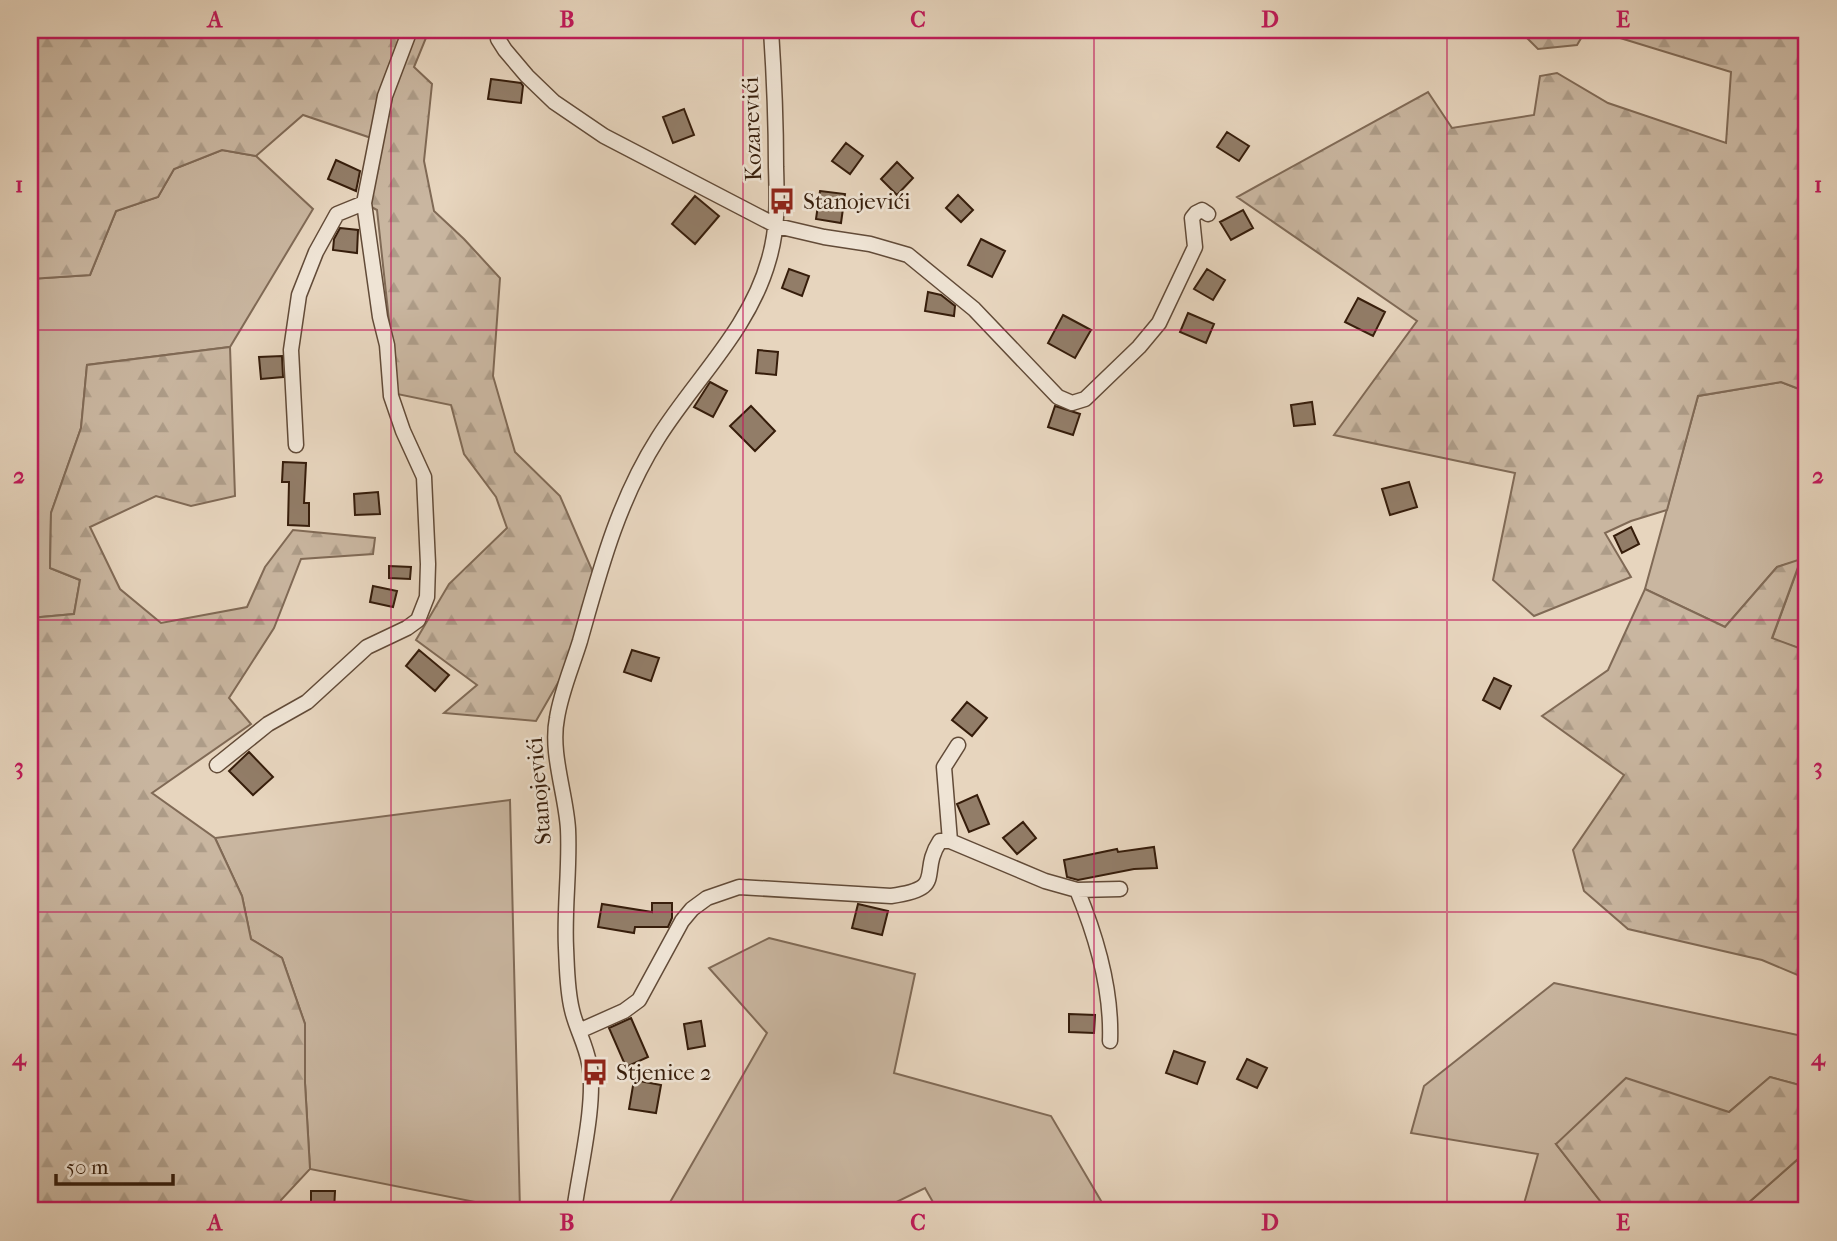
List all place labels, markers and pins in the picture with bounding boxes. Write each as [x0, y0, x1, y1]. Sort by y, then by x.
bus stop icon: Stanojevići [767, 186, 797, 216]
place label: Stanojevići [803, 188, 911, 215]
bus stop icon: Stjenice 2 [580, 1057, 610, 1087]
place label: Stjenice 2 [616, 1059, 712, 1086]

